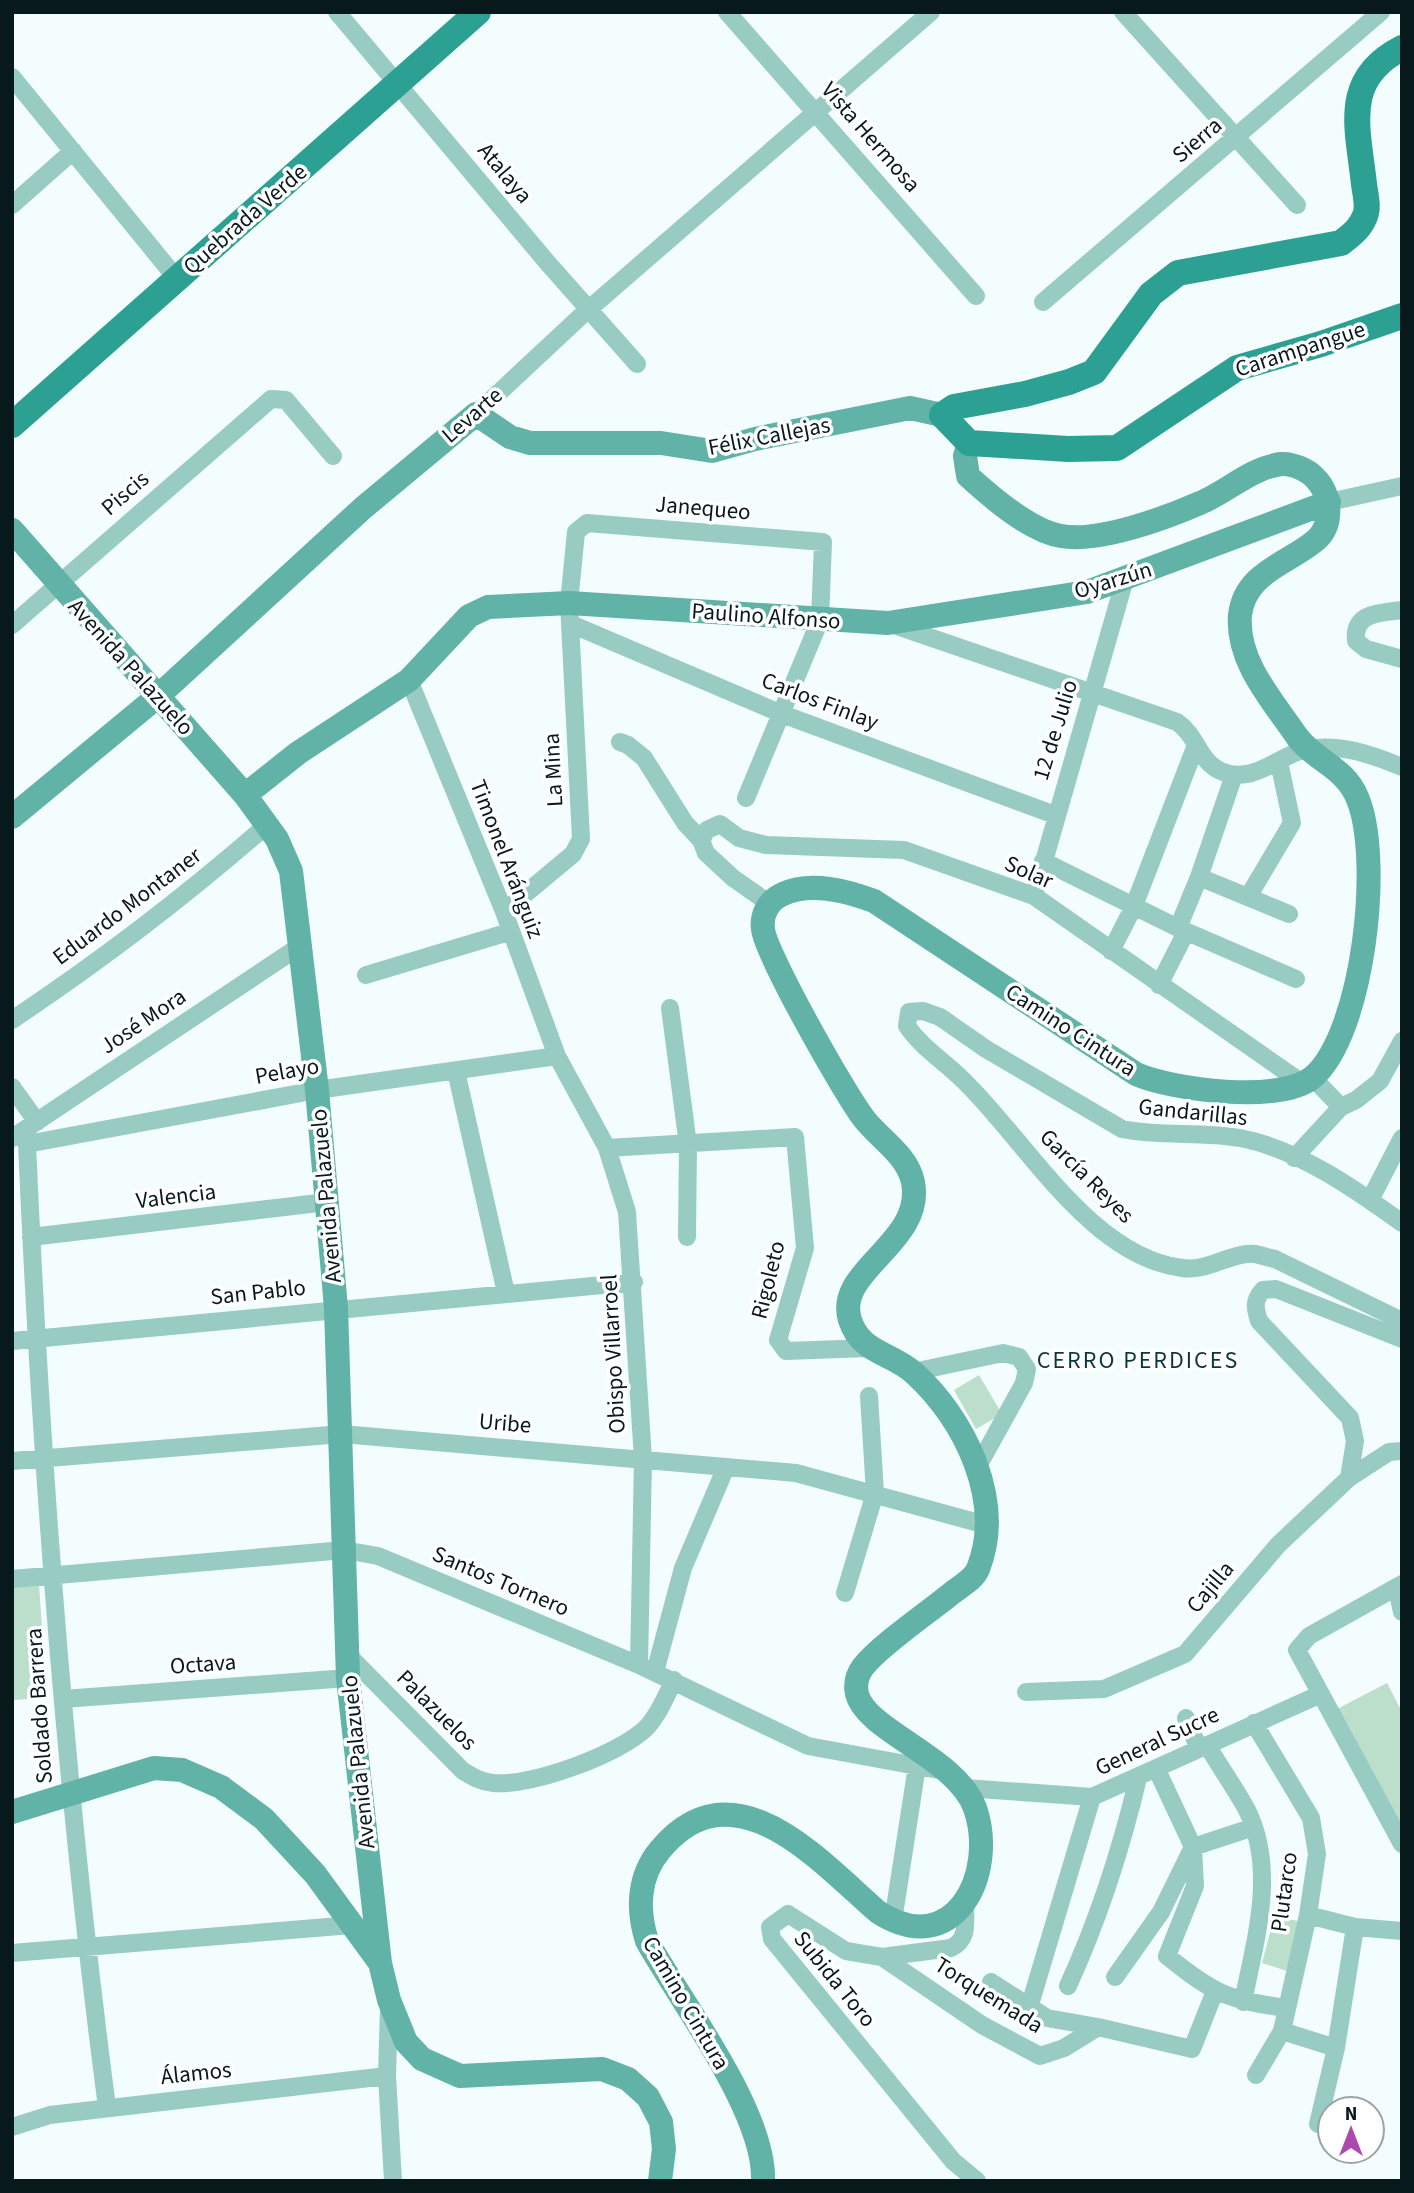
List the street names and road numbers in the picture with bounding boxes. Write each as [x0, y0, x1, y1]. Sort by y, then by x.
street label: Vista Hermosa [814, 74, 928, 200]
street label: Sierra [1165, 109, 1229, 171]
street label: Atalaya [470, 135, 540, 211]
street label: Quebrada Verde [176, 156, 314, 282]
street label: Carampangue [1231, 312, 1369, 386]
street label: Levarte [434, 379, 510, 451]
street label: Félix Callejas [705, 408, 833, 464]
street label: Piscis [94, 463, 156, 523]
street label: Janequeo [654, 487, 752, 529]
street label: Oyarzún [1070, 553, 1156, 607]
street label: Avenida Palazuelo [60, 591, 202, 743]
street label: Paulino Alfonso [690, 594, 842, 638]
street label: Carlos Finlay [757, 664, 884, 739]
street label: 12 de Julio [1024, 676, 1086, 784]
street label: La Mina [535, 732, 571, 808]
street label: Timonel Aránguiz [462, 775, 553, 943]
street label: Eduardo Montaner [46, 838, 209, 973]
street label: Solar [999, 847, 1060, 898]
street label: Camino Cintura [999, 975, 1143, 1085]
street label: José Mora [93, 980, 193, 1062]
street label: Pelayo [252, 1049, 322, 1093]
street label: Gandarillas [1137, 1090, 1249, 1134]
street label: Avenida Palazuelo [302, 1108, 350, 1284]
street label: García Reyes [1032, 1121, 1142, 1231]
street label: Valencia [134, 1175, 218, 1217]
street label: Rigoleto [742, 1237, 794, 1323]
street label: San Pablo [209, 1271, 307, 1313]
street label: Obispo Villarroel [592, 1274, 634, 1434]
street label: Uribe [477, 1404, 533, 1442]
street label: Santos Tornero [427, 1537, 575, 1625]
street label: Cajilla [1178, 1554, 1242, 1620]
street label: Soldado Barrera [17, 1627, 61, 1785]
street label: Octava [169, 1645, 237, 1683]
street label: Palazuelos [389, 1662, 485, 1758]
street label: Avenida Palazuelo [332, 1674, 384, 1850]
street label: General Sucre [1090, 1698, 1224, 1784]
street label: Plutarco [1262, 1850, 1306, 1934]
street label: Subida Toro [786, 1924, 884, 2034]
street label: Camino Cintura [634, 1930, 738, 2076]
street label: Torquemada [928, 1948, 1050, 2042]
street label: Álamos [159, 2053, 233, 2093]

